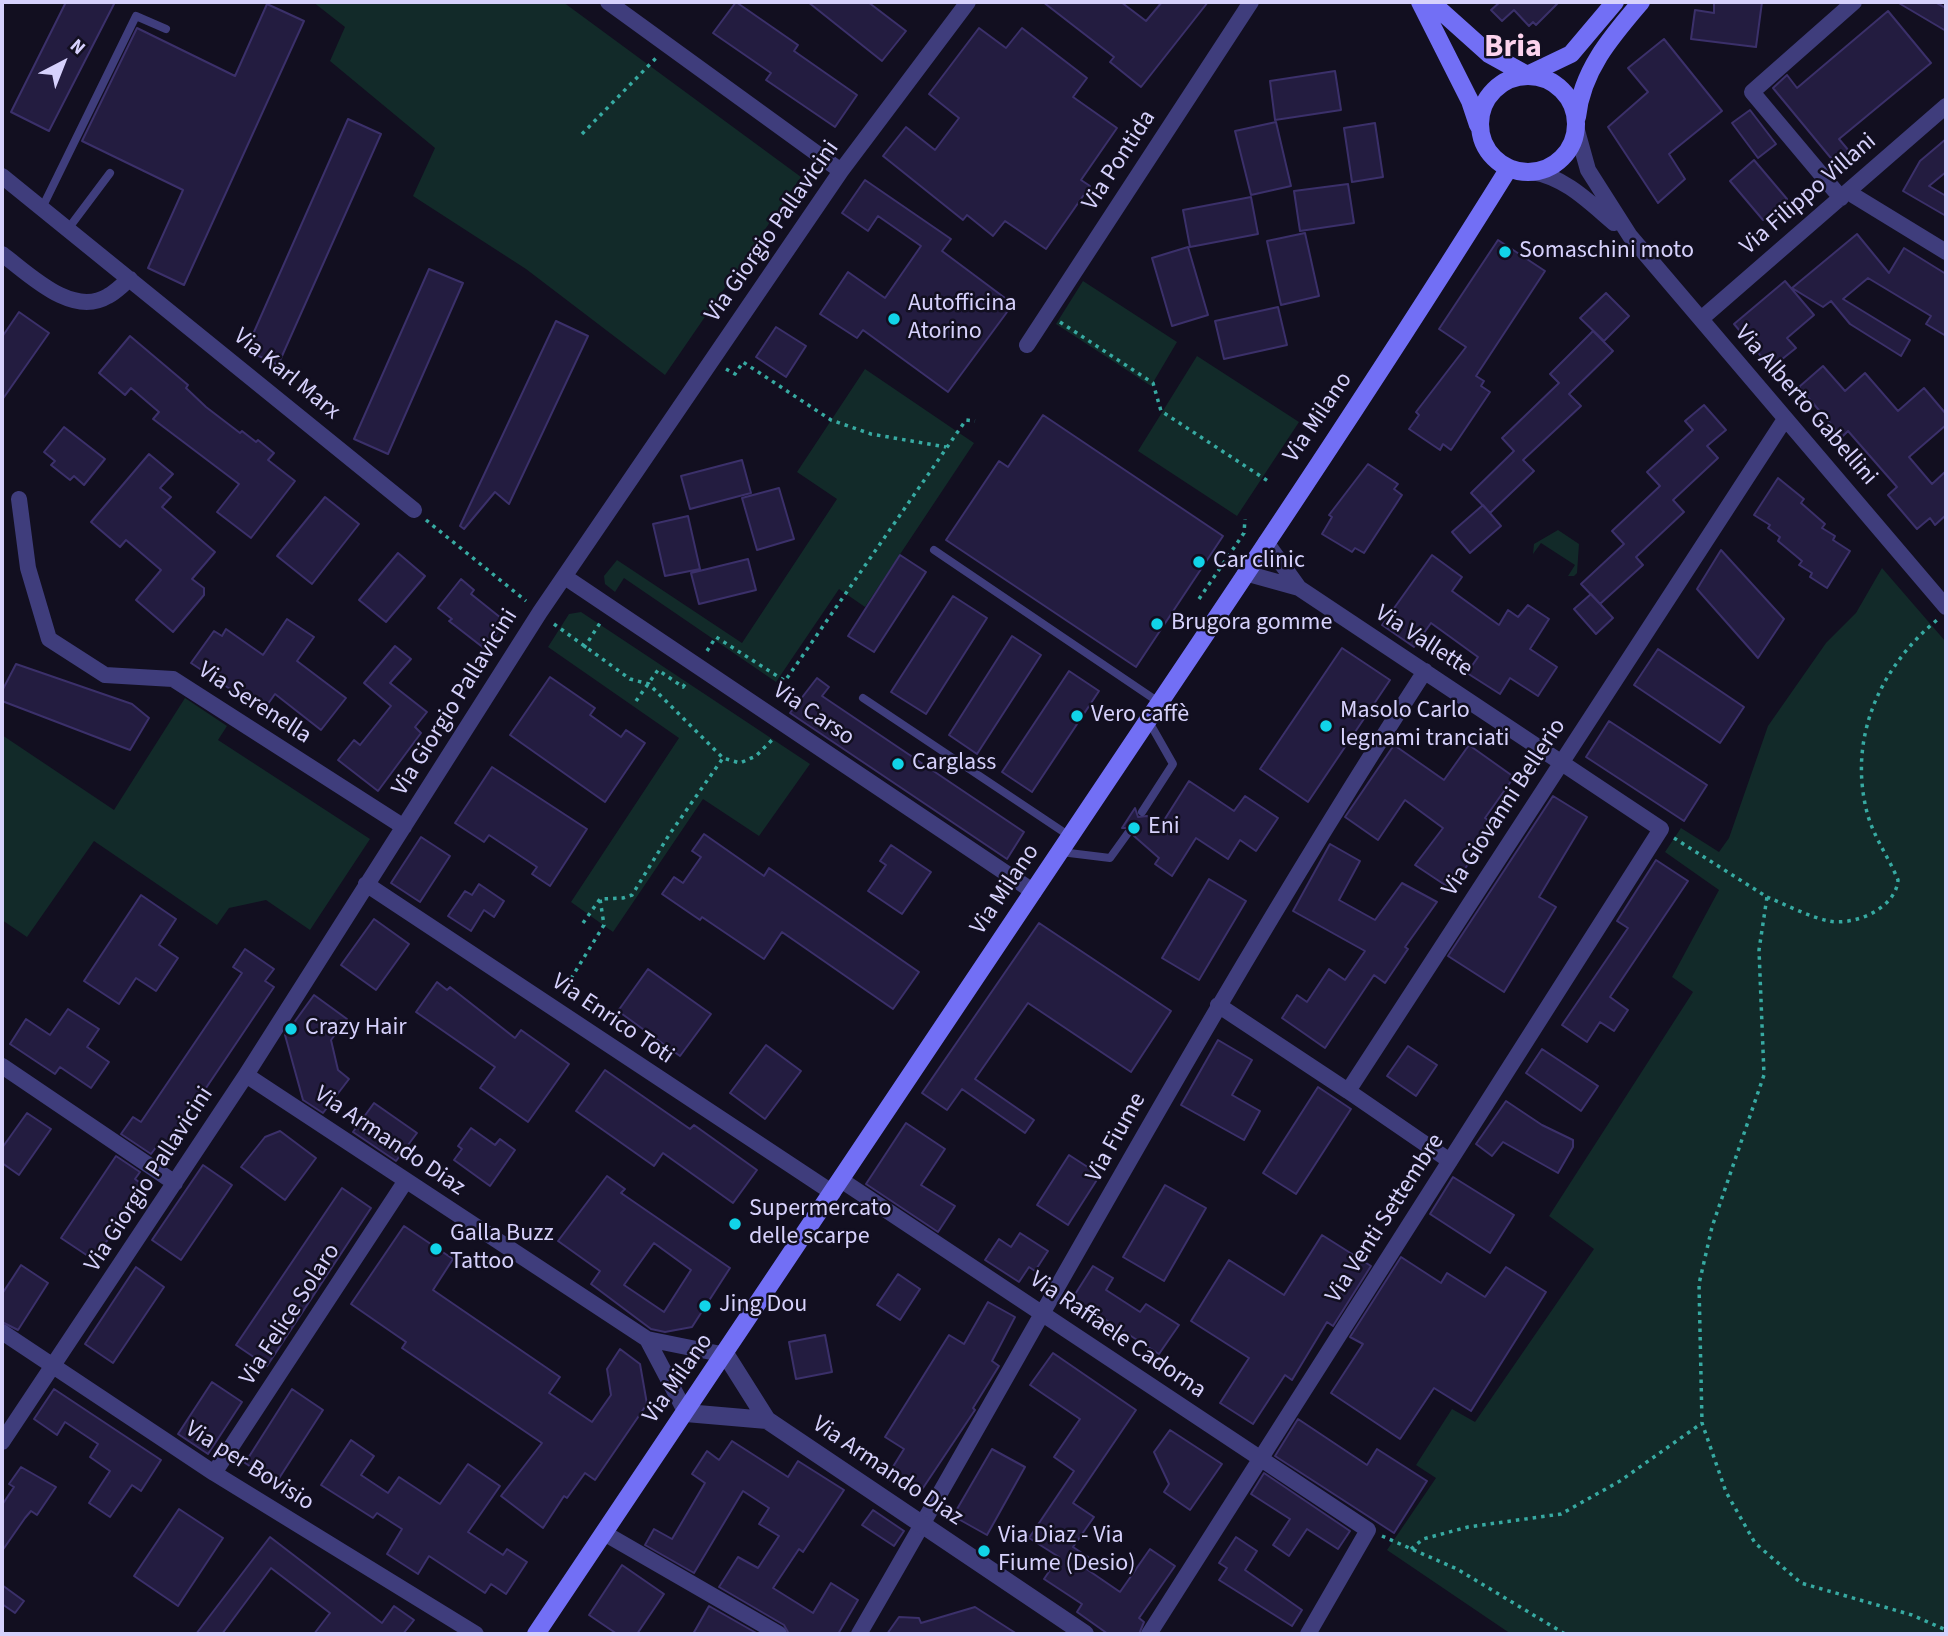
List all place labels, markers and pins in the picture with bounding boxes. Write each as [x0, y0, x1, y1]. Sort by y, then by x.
place label: Somaschini moto [1519, 238, 1694, 266]
marker: Somaschini moto [1497, 244, 1513, 260]
place label: Autofficina Atorino [908, 291, 1016, 347]
marker: Autofficina Atorino [886, 311, 902, 327]
place label: Car clinic [1213, 548, 1305, 576]
marker: Car clinic [1191, 554, 1207, 570]
place label: Brugora gomme [1171, 610, 1332, 638]
marker: Brugora gomme [1149, 616, 1165, 632]
place label: Masolo Carlo legnami tranciati [1340, 698, 1509, 754]
place label: Vero caffè [1091, 702, 1189, 730]
marker: Vero caffè [1069, 708, 1085, 724]
marker: Masolo Carlo legnami tranciati [1318, 718, 1334, 734]
place label: Carglass [912, 750, 996, 778]
marker: Carglass [890, 756, 906, 772]
place label: Eni [1148, 814, 1180, 842]
marker: Eni [1126, 820, 1142, 836]
place label: Crazy Hair [305, 1015, 407, 1043]
marker: Crazy Hair [283, 1021, 299, 1037]
place label: Supermercato delle scarpe [749, 1196, 892, 1252]
marker: Supermercato delle scarpe [727, 1216, 743, 1232]
place label: Galla Buzz Tattoo [450, 1221, 554, 1277]
marker: Galla Buzz Tattoo [428, 1241, 444, 1257]
place label: Jing Dou [719, 1292, 807, 1320]
marker: Jing Dou [697, 1298, 713, 1314]
place label: Via Diaz - Via Fiume (Desio) [998, 1523, 1136, 1579]
marker: Via Diaz - Via Fiume (Desio) [976, 1543, 992, 1559]

